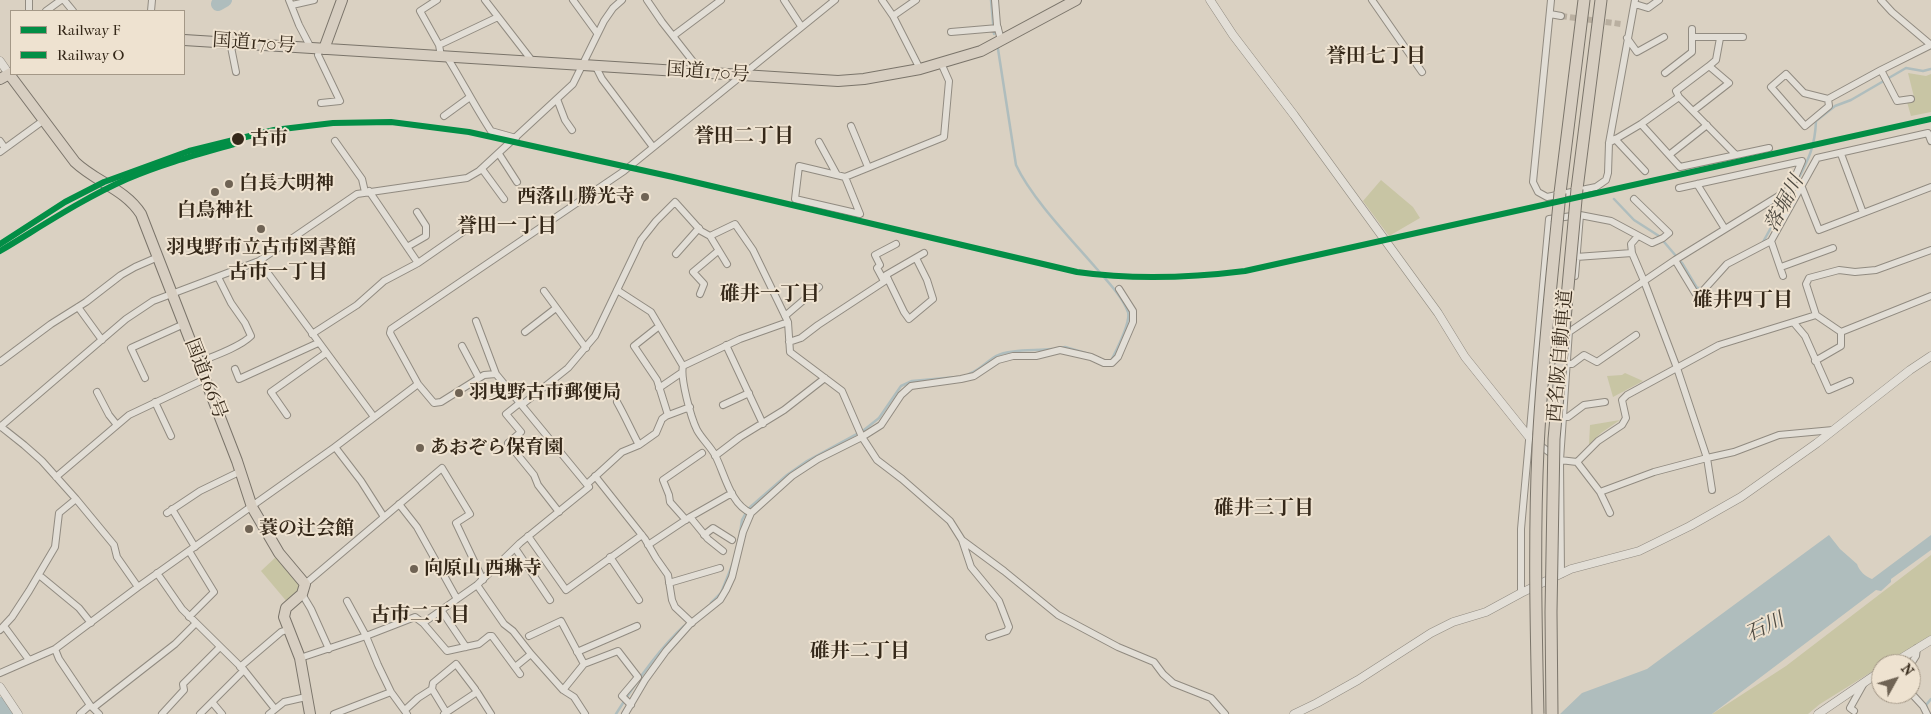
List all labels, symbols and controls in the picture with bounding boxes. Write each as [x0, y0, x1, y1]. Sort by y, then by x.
legend [10, 10, 185, 75]
text: Railway F [57, 21, 120, 39]
street label: 国道170号 [212, 30, 296, 58]
district label: 誉田七丁目 [1326, 45, 1426, 69]
text: Railway O [57, 46, 124, 64]
street label: 国道170号 [666, 59, 750, 87]
district label: 誉田二丁目 [694, 125, 794, 149]
place label: 古市 [250, 128, 288, 150]
marker: 古市 [230, 131, 246, 147]
water label: 落堀川 [1760, 172, 1810, 236]
place label: 白長大明神 [239, 173, 334, 195]
marker: 白長大明神 [223, 178, 235, 190]
marker: 白鳥神社 [209, 186, 221, 198]
place label: 西落山 勝光寺 [517, 186, 635, 208]
marker: 西落山 勝光寺 [639, 191, 651, 203]
place label: 白鳥神社 [177, 200, 253, 222]
district label: 誉田一丁目 [457, 215, 557, 239]
marker: 羽曳野市立古市図書館 [255, 223, 267, 235]
place label: 羽曳野市立古市図書館 [166, 237, 356, 259]
district label: 古市一丁目 [228, 261, 328, 285]
district label: 碓井一丁目 [720, 283, 820, 307]
street label: 西名阪自動車道 [1544, 289, 1578, 423]
district label: 碓井四丁目 [1693, 289, 1793, 313]
street label: 国道166号 [179, 336, 231, 422]
place label: 羽曳野古市郵便局 [469, 382, 621, 404]
marker: 羽曳野古市郵便局 [453, 387, 465, 399]
place label: あおぞら保育園 [430, 437, 563, 459]
marker: あおぞら保育園 [414, 442, 426, 454]
district label: 碓井三丁目 [1214, 497, 1314, 521]
place label: 蓑の辻会館 [259, 518, 354, 540]
marker: 蓑の辻会館 [243, 523, 255, 535]
place label: 向原山 西琳寺 [424, 558, 542, 580]
marker: 向原山 西琳寺 [408, 563, 420, 575]
district label: 古市二丁目 [370, 604, 470, 628]
water label: 石川 [1742, 609, 1788, 647]
district label: 碓井二丁目 [810, 640, 910, 664]
north arrow [1871, 654, 1921, 704]
text: N [1897, 660, 1917, 679]

